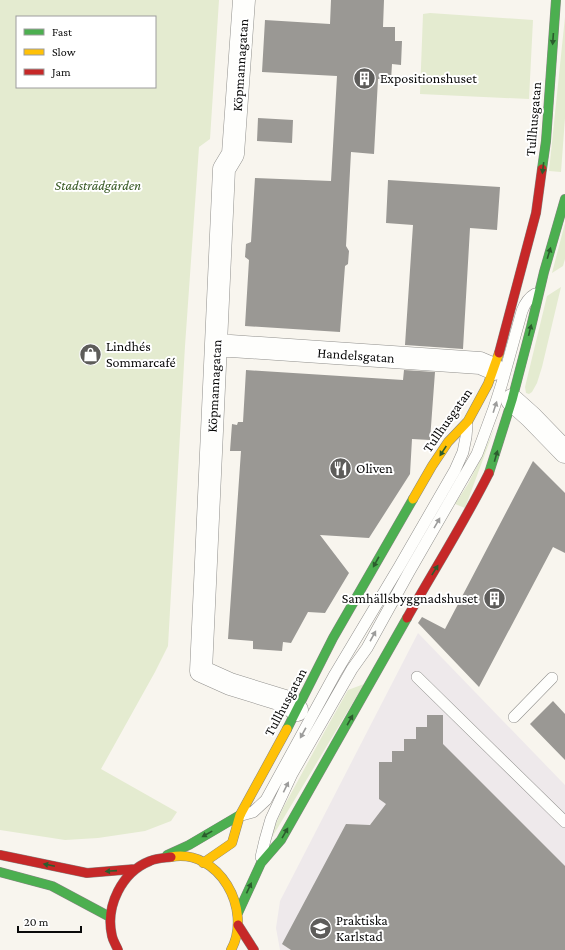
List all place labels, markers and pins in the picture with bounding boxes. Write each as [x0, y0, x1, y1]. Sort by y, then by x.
building icon: Expositionshuset [351, 65, 377, 91]
place label: Expositionshuset [380, 70, 477, 86]
place label: Lindhés Sommarcafé [106, 338, 176, 370]
shop icon: Lindhés Sommarcafé [78, 341, 104, 367]
restaurant icon: Oliven [328, 455, 354, 481]
place label: Oliven [356, 460, 393, 476]
building icon: Samhällsbyggnadshuset [481, 585, 507, 611]
place label: Samhällsbyggnadshuset [342, 590, 478, 606]
place label: Praktiska Karlstad [336, 912, 388, 944]
school or university icon: Praktiska Karlstad [308, 915, 334, 941]

